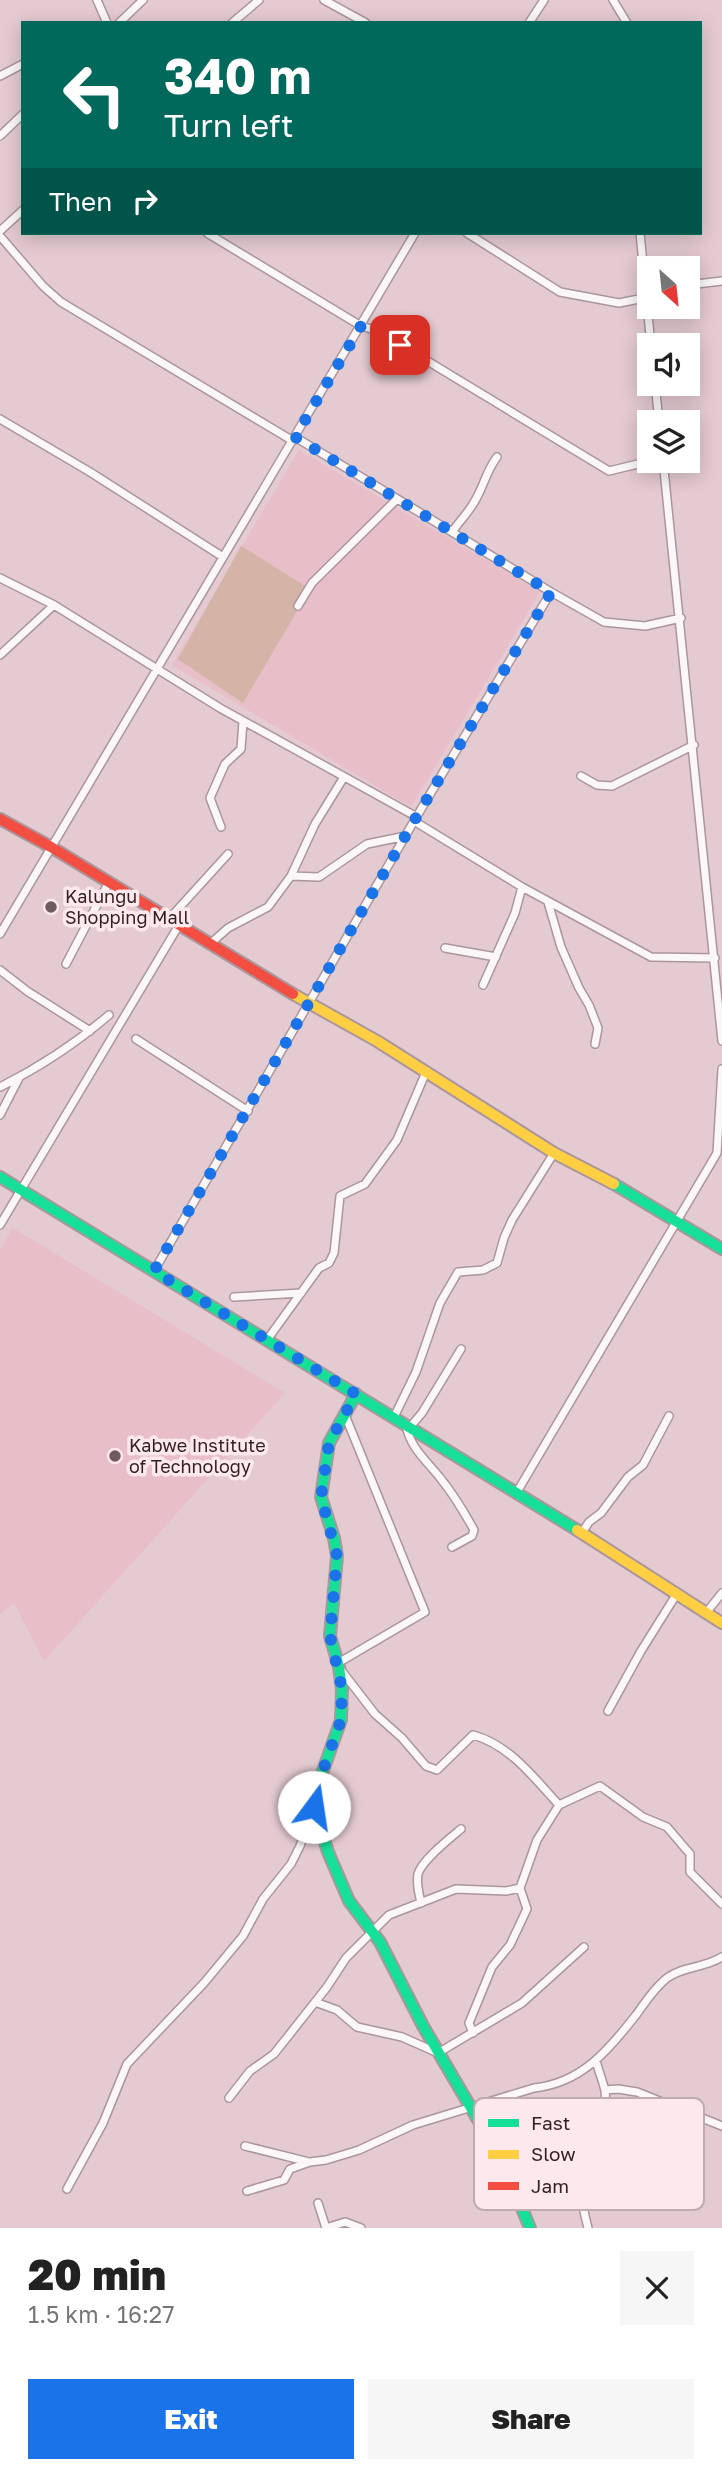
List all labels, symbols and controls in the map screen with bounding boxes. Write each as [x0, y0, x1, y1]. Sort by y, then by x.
text: 340 m [164, 46, 312, 105]
icon: left [49, 49, 140, 140]
text: Turn left [164, 106, 293, 144]
icon: right [126, 182, 164, 220]
text: Then [49, 186, 112, 217]
north arrow [637, 256, 700, 318]
map controls [637, 256, 700, 473]
pin [370, 315, 430, 375]
icon: arrive [381, 326, 419, 364]
button: sound [637, 333, 700, 396]
button: layers [637, 410, 700, 473]
place label: Kalungu Shopping Mall [65, 885, 189, 928]
marker: Kalungu Shopping Mall [43, 899, 59, 915]
place label: Kabwe Institute of Technology [129, 1434, 266, 1477]
marker: Kabwe Institute of Technology [107, 1448, 123, 1464]
position arrow [277, 1770, 351, 1844]
legend [474, 2098, 704, 2210]
text: Fast [531, 2111, 570, 2134]
text: Slow [531, 2142, 576, 2165]
text: Jam [531, 2174, 569, 2197]
text: 20 min [28, 2249, 166, 2299]
button: close [620, 2251, 694, 2325]
text: 1.5 km · 16:27 [28, 2300, 174, 2328]
button: Exit [28, 2379, 354, 2459]
button: Share [368, 2379, 694, 2459]

